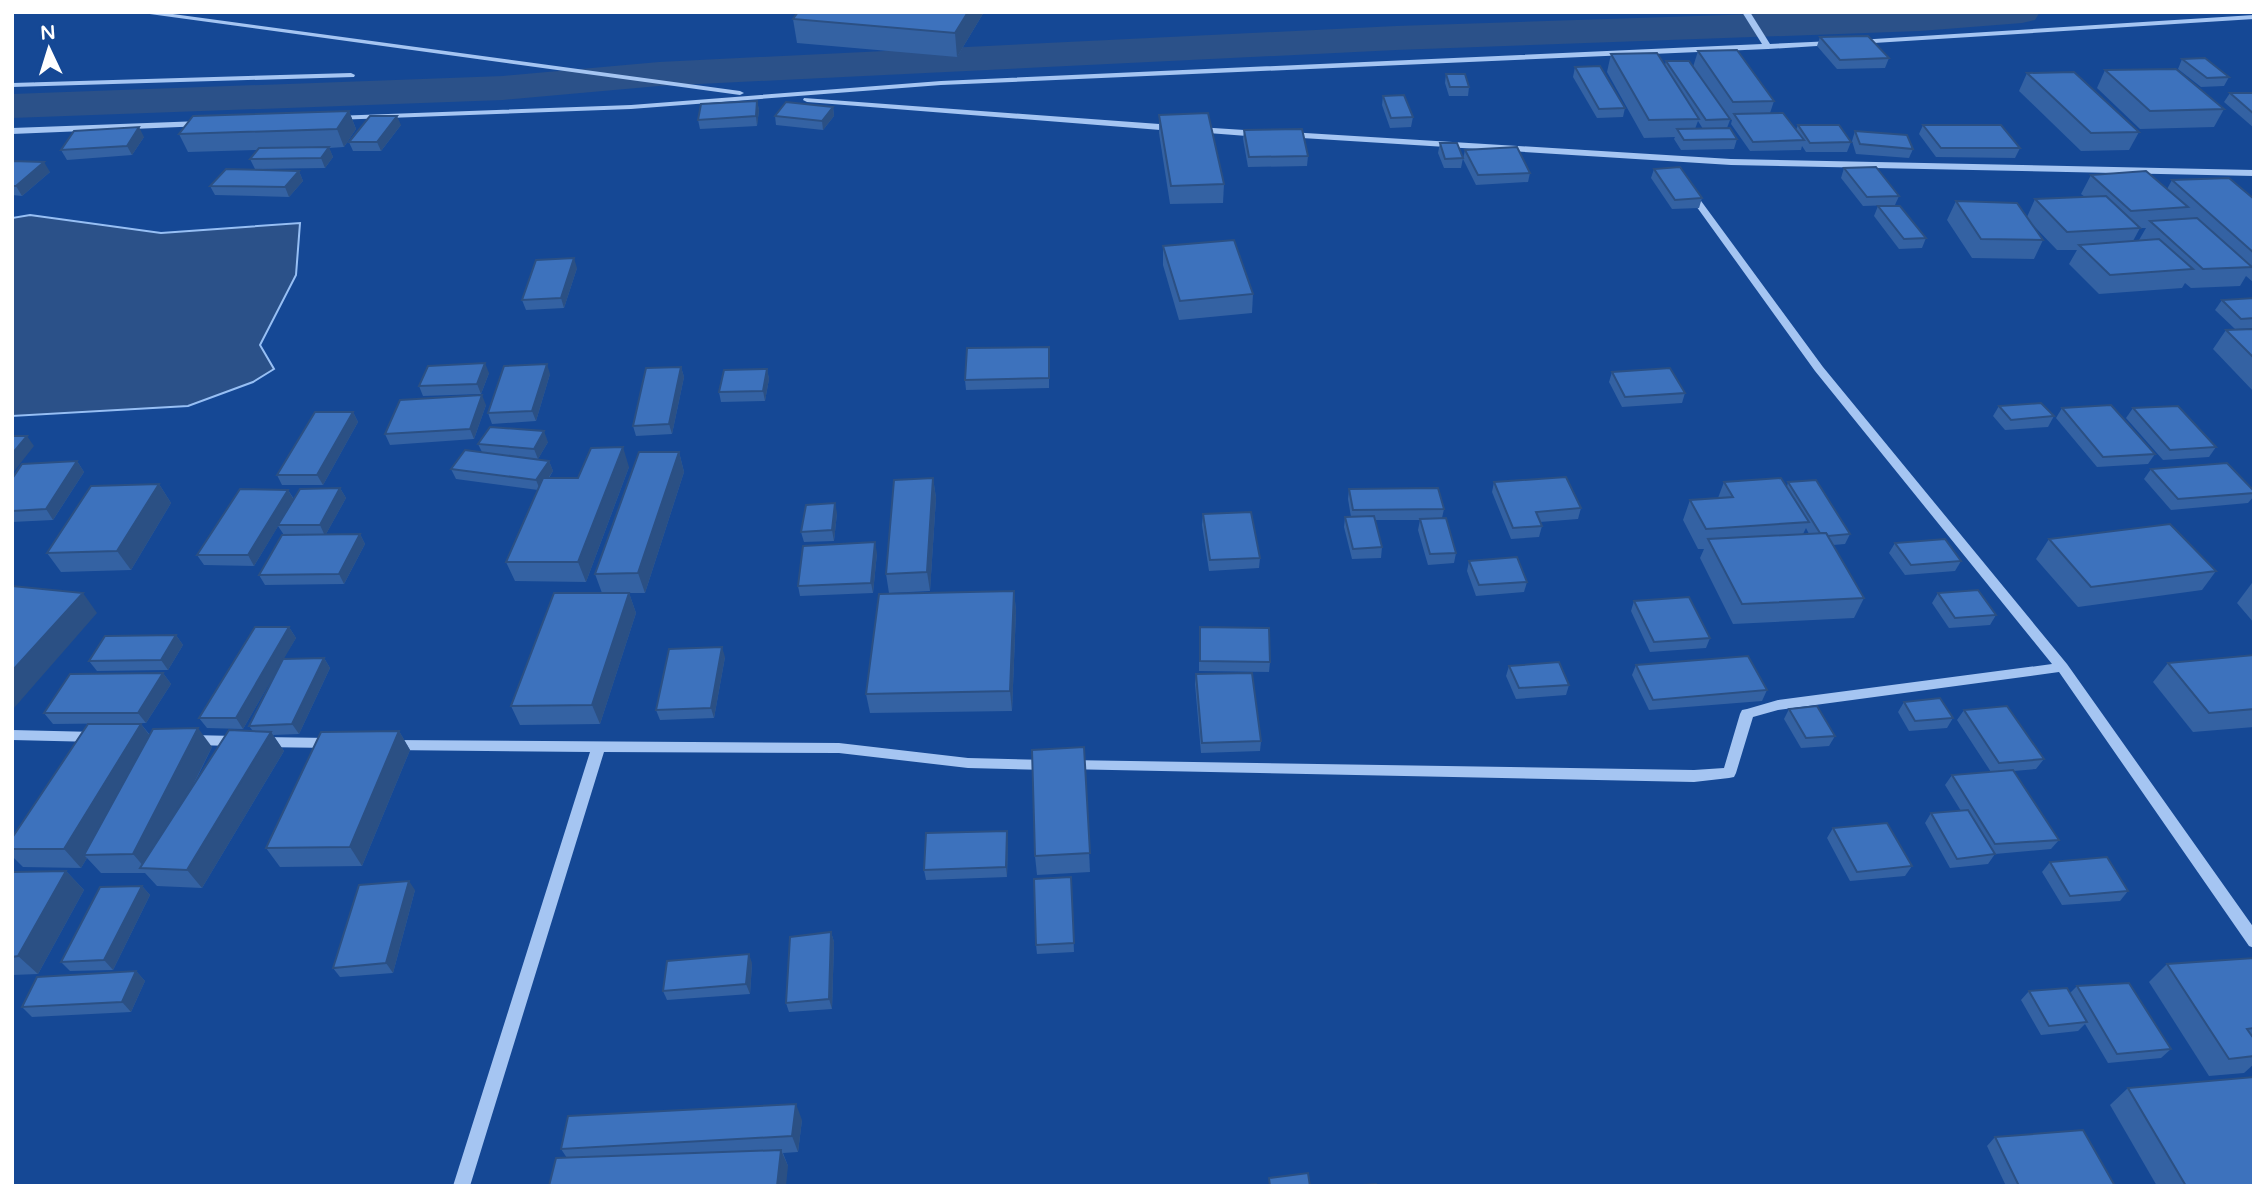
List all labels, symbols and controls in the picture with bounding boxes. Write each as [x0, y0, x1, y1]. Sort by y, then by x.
north arrow [14, 14, 84, 84]
text: N [40, 22, 56, 45]

